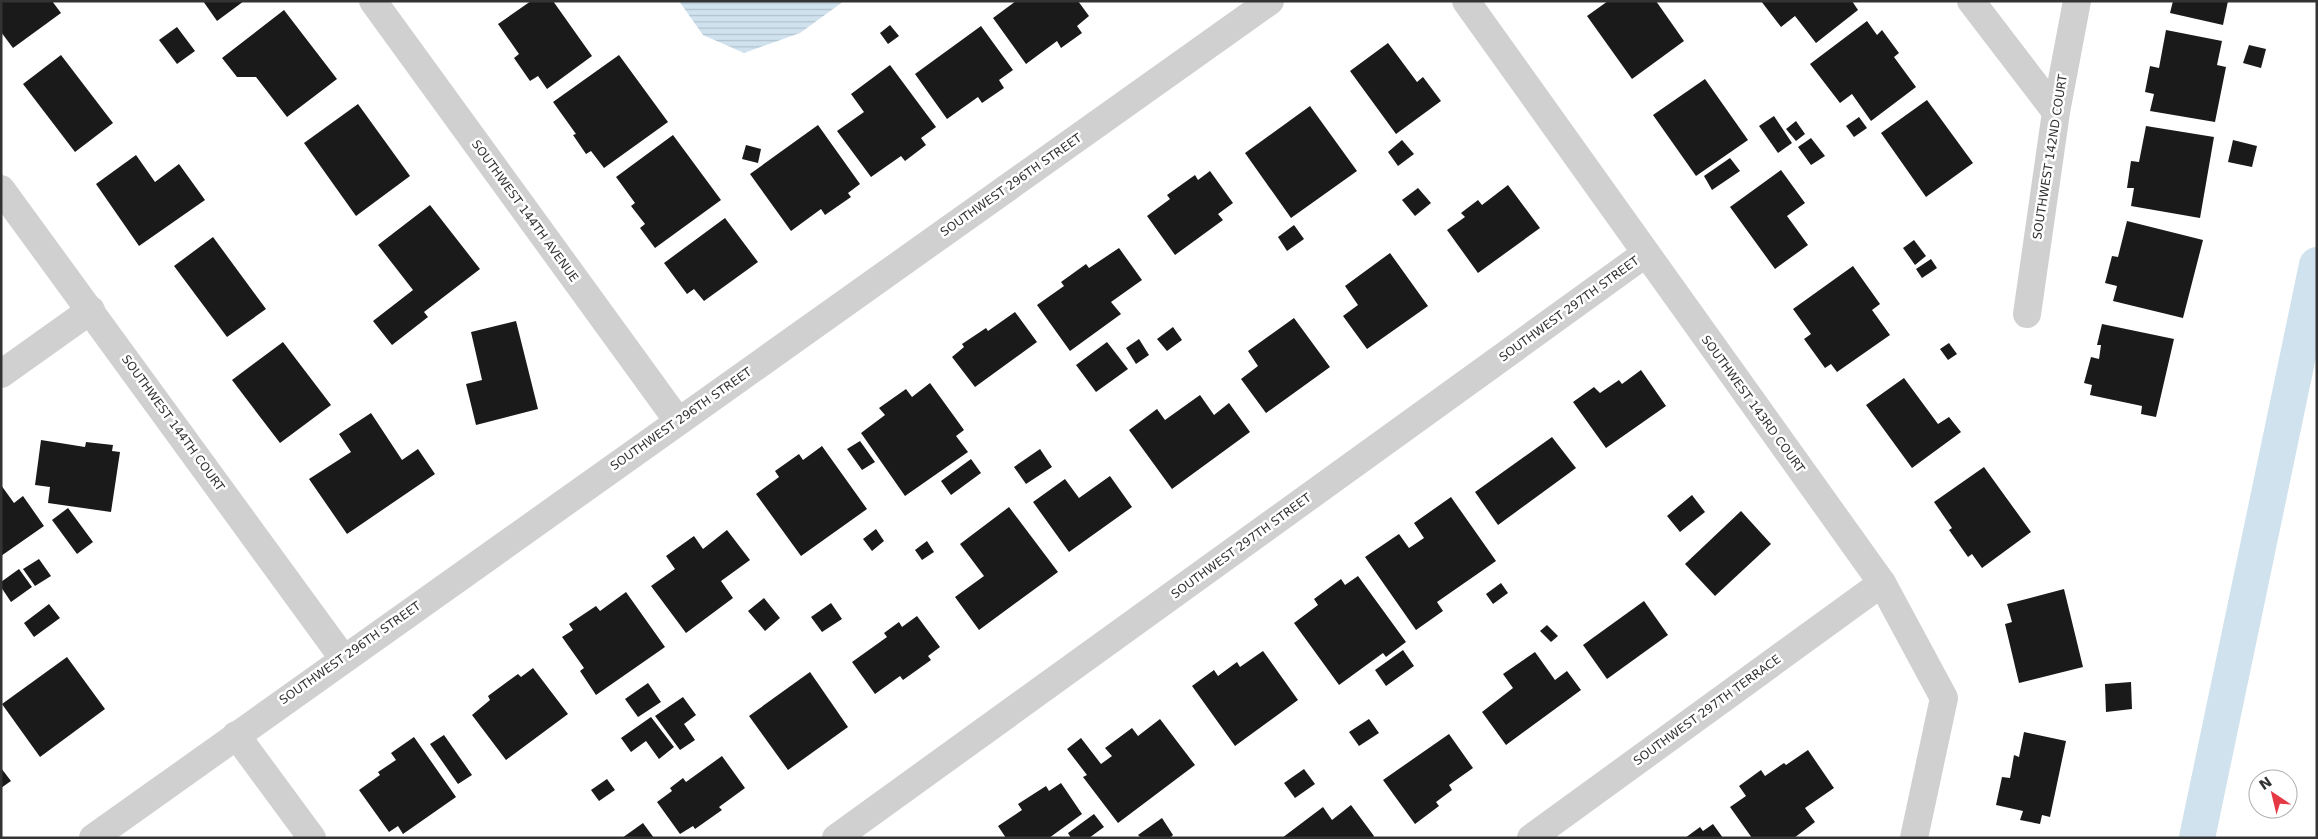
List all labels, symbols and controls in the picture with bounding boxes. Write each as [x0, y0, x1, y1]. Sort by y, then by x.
street label: SOUTHWEST 142ND COURT [2030, 73, 2070, 240]
street label: SOUTHWEST 296TH STREET [938, 130, 1085, 239]
street label: SOUTHWEST 144TH AVENUE [469, 137, 581, 285]
street label: SOUTHWEST 297TH STREET [1496, 253, 1642, 364]
street label: SOUTHWEST 143RD COURT [1699, 333, 1808, 476]
street label: SOUTHWEST 144TH COURT [119, 352, 228, 494]
street label: SOUTHWEST 296TH STREET [608, 364, 755, 473]
street label: SOUTHWEST 297TH STREET [1168, 490, 1314, 601]
street label: SOUTHWEST 296TH STREET [277, 598, 424, 707]
street label: SOUTHWEST 297TH TERRACE [1631, 652, 1783, 768]
north arrow [2248, 769, 2298, 819]
text: N [2256, 773, 2275, 793]

